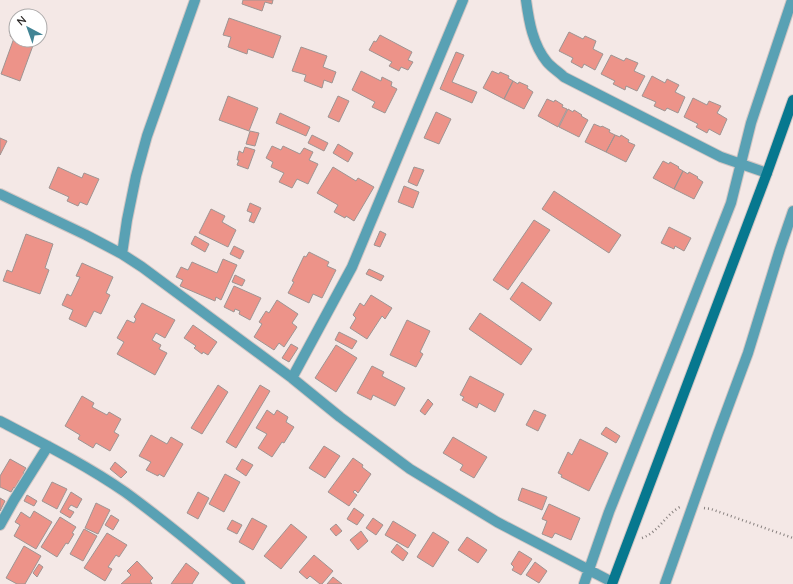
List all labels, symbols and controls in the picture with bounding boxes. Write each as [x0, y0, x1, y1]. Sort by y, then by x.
north arrow [8, 8, 48, 48]
text: N [14, 13, 29, 28]

